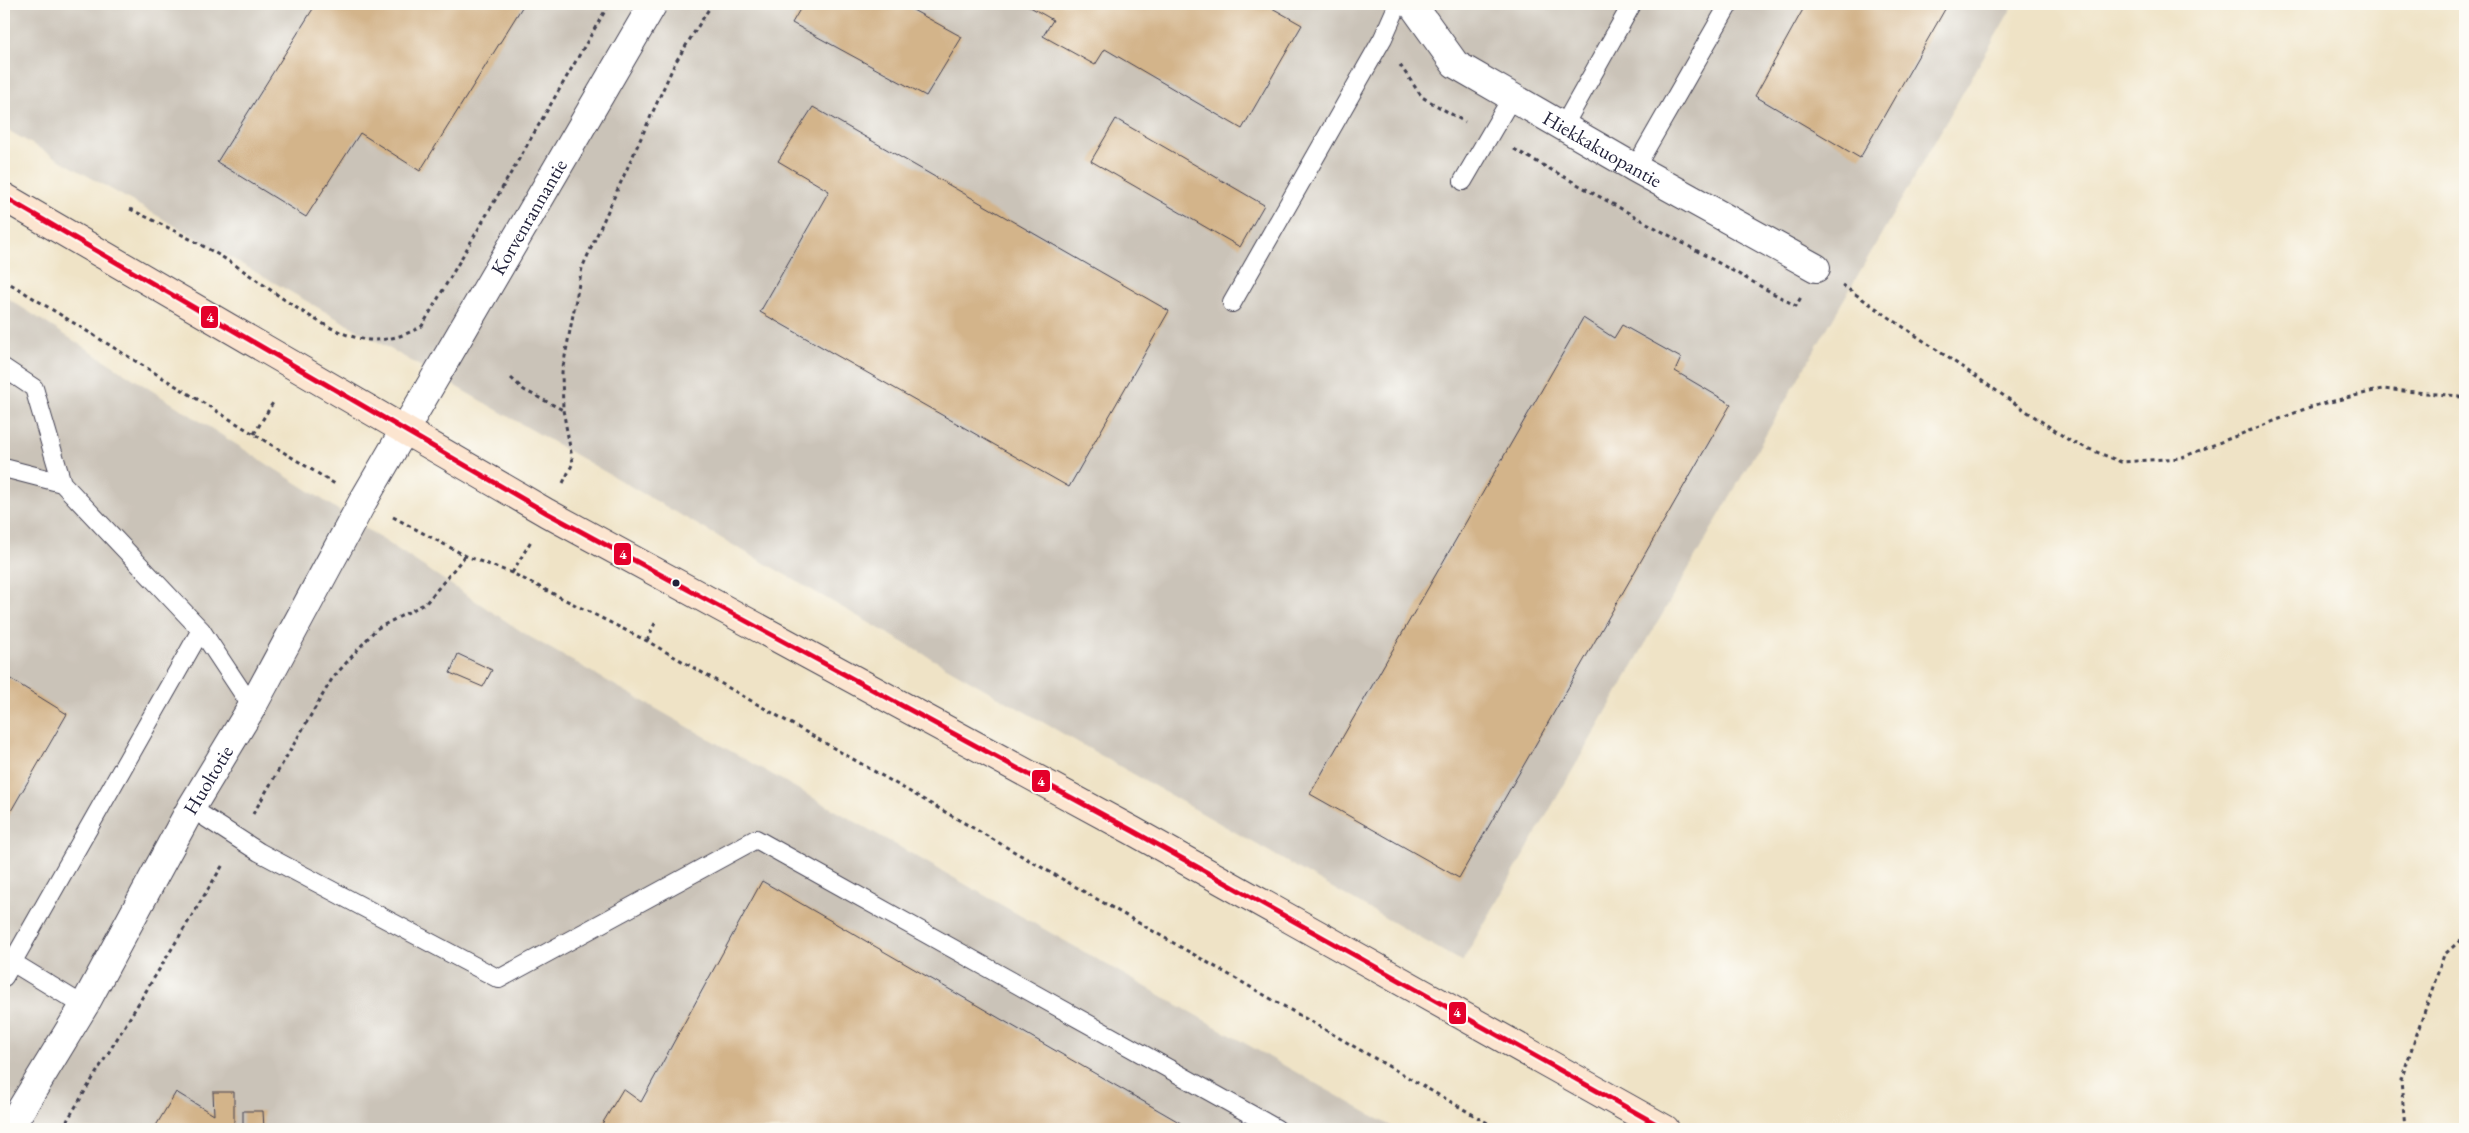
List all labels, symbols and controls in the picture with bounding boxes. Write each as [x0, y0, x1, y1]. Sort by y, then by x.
street label: Hiekkakuopantie [1538, 105, 1667, 193]
street label: Korvenrannantie [485, 154, 573, 280]
line badge: 4 [200, 305, 219, 329]
text: 4 [206, 308, 214, 326]
line badge: 4 [613, 542, 632, 566]
text: 4 [619, 545, 627, 563]
unlabelled marker [671, 578, 681, 588]
street label: Huoltotie [177, 740, 239, 819]
line badge: 4 [1031, 769, 1051, 793]
text: 4 [1037, 772, 1045, 790]
line badge: 4 [1448, 1001, 1467, 1025]
text: 4 [1453, 1003, 1461, 1021]

